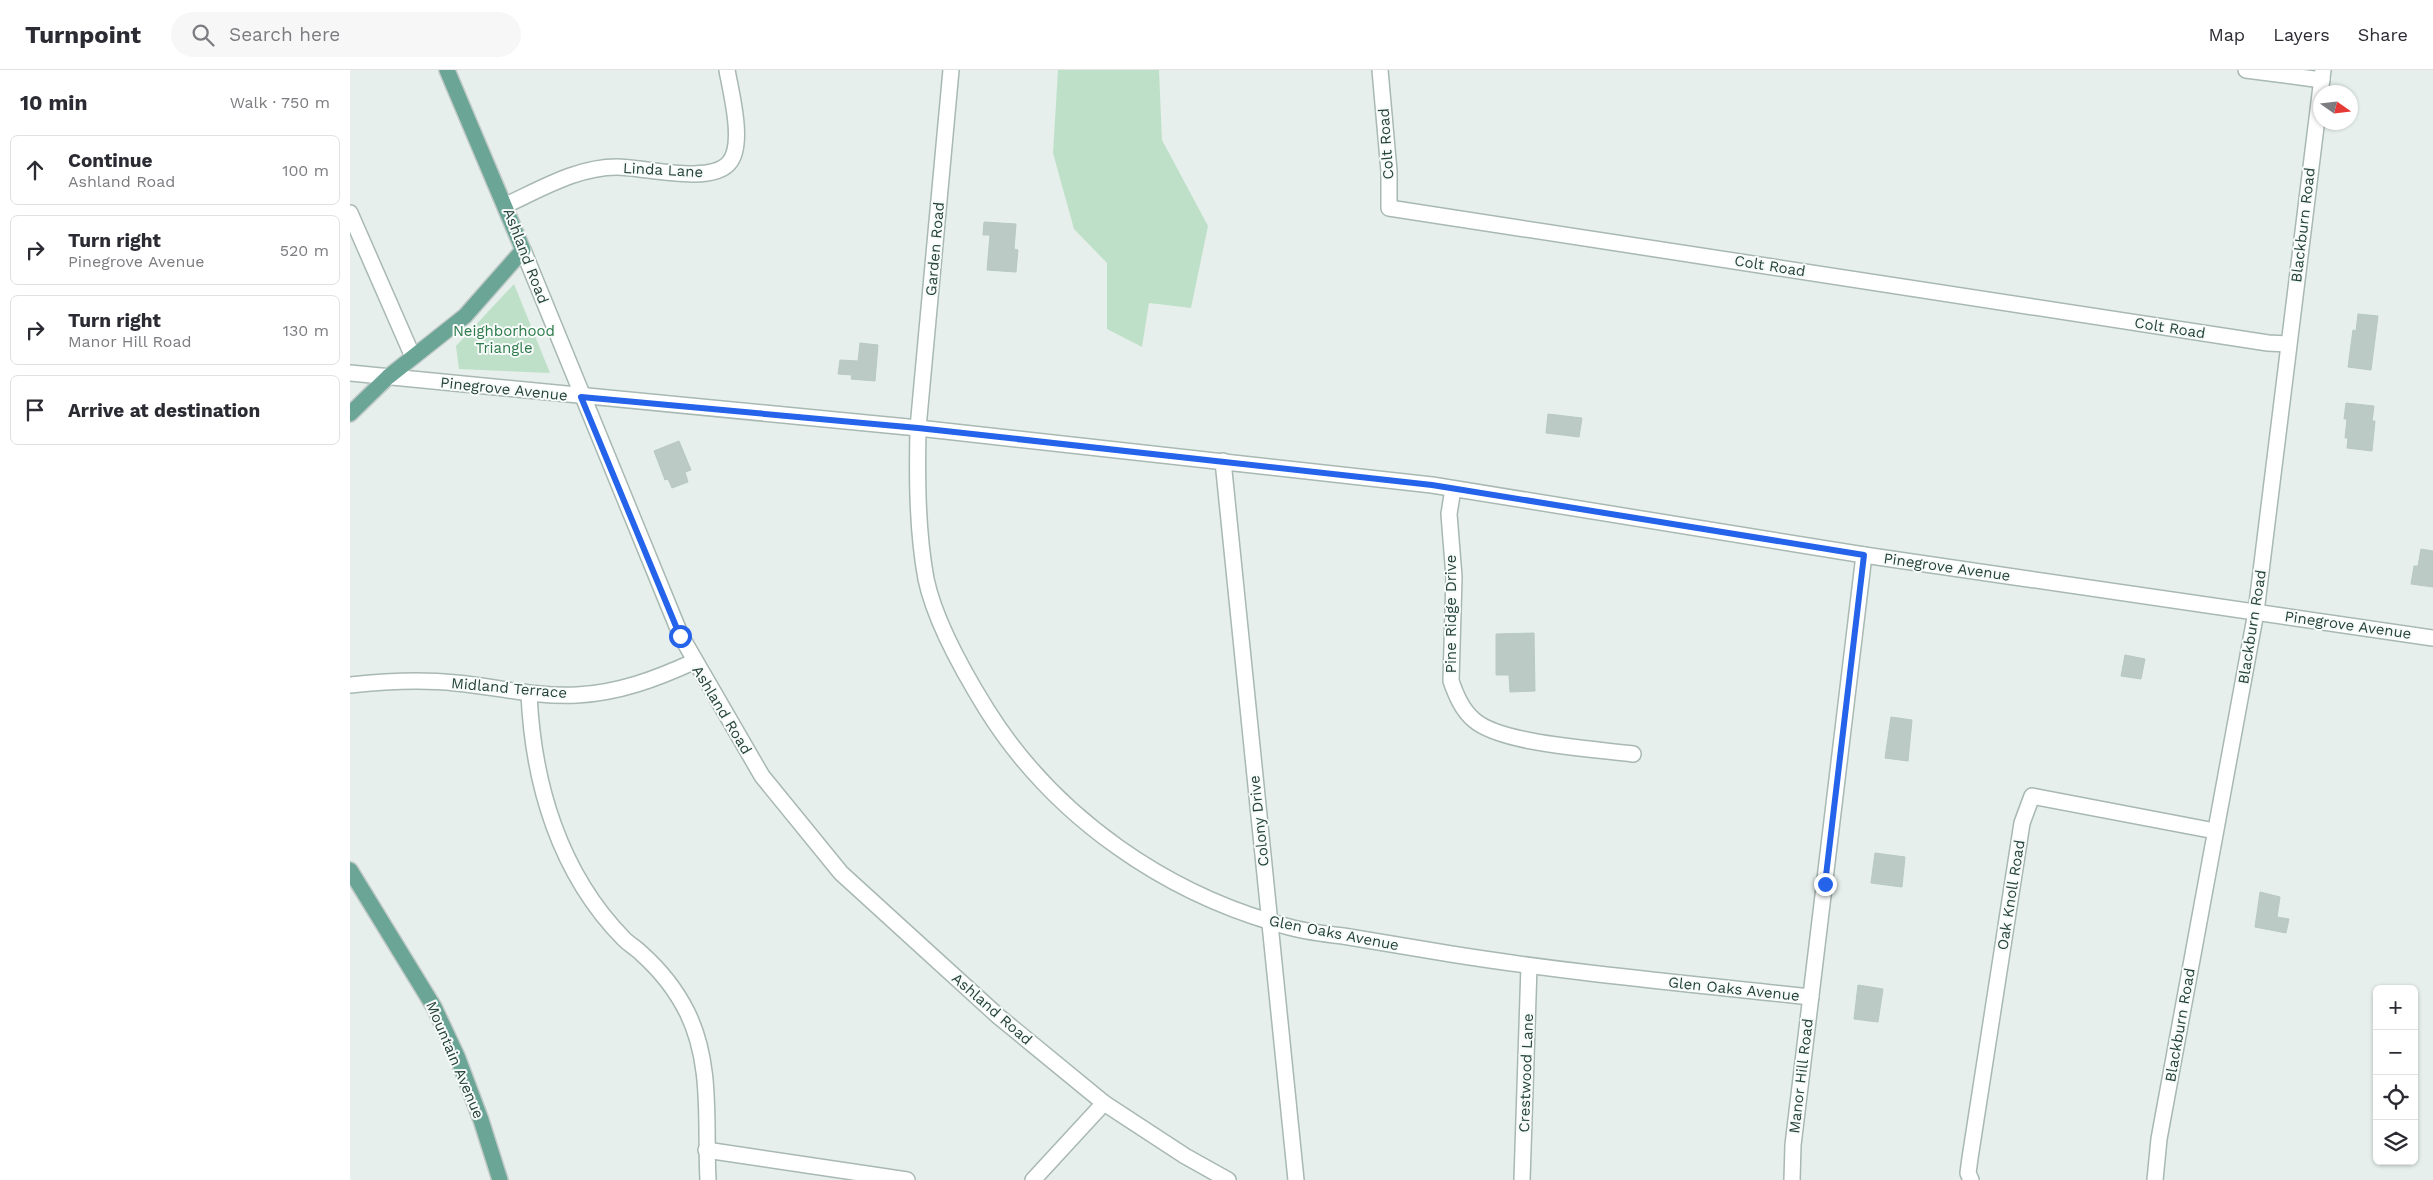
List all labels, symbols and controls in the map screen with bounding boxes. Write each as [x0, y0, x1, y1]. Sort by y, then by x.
search box [171, 12, 521, 57]
text: Turnpoint [25, 21, 141, 49]
icon: search [189, 21, 217, 49]
text: Search here [229, 23, 340, 46]
text: Map [2208, 24, 2245, 45]
text: Layers [2273, 24, 2330, 45]
text: Share [2358, 24, 2408, 45]
north arrow [2313, 85, 2358, 130]
text: 10 min [20, 90, 87, 115]
text: Walk · 750 m [230, 93, 330, 112]
street label: Colt Road [1375, 108, 1397, 180]
text: Continue [68, 149, 152, 172]
icon: ahead [21, 156, 49, 184]
street label: Linda Lane [622, 159, 704, 181]
text: 100 m [282, 161, 329, 180]
street label: Blackburn Road [2287, 167, 2319, 283]
text: Ashland Road [68, 172, 175, 191]
street label: Garden Road [922, 201, 948, 297]
street label: Ashland Road [500, 206, 552, 306]
text: Turn right [68, 229, 161, 252]
icon: right [21, 236, 49, 264]
text: 520 m [280, 241, 329, 260]
text: Pinegrove Avenue [68, 252, 205, 271]
street label: Colt Road [1733, 252, 1807, 280]
text: Turn right [68, 309, 161, 332]
street label: Colt Road [2133, 314, 2207, 342]
icon: right [21, 316, 49, 344]
text: 130 m [283, 321, 329, 340]
park label: Neighborhood Triangle [453, 322, 555, 357]
text: Manor Hill Road [68, 332, 192, 351]
street label: Pinegrove Avenue [439, 373, 569, 405]
icon: arrive [21, 396, 49, 424]
text: Arrive at destination [68, 399, 260, 422]
street label: Pinegrove Avenue [1882, 549, 2012, 585]
street label: Pine Ridge Drive [1442, 555, 1460, 673]
street label: Blackburn Road [2234, 569, 2270, 685]
street label: Pinegrove Avenue [2283, 607, 2413, 643]
route start [669, 625, 692, 648]
street label: Ashland Road [688, 662, 756, 758]
street label: Midland Terrace [450, 674, 568, 702]
street label: Colony Drive [1245, 774, 1273, 868]
street label: Oak Knoll Road [1993, 839, 2029, 951]
route end [1814, 873, 1837, 896]
street label: Glen Oaks Avenue [1267, 912, 1401, 954]
street label: Blackburn Road [2161, 967, 2199, 1083]
street label: Ashland Road [948, 969, 1036, 1049]
street label: Glen Oaks Avenue [1667, 973, 1801, 1005]
map controls [2373, 985, 2418, 1165]
button: + [2373, 985, 2418, 1030]
street label: Mountain Avenue [422, 999, 488, 1121]
street label: Crestwood Lane [1515, 1013, 1537, 1133]
street label: Manor Hill Road [1785, 1017, 1817, 1135]
button: − [2373, 1030, 2418, 1075]
button: locate [2373, 1075, 2418, 1120]
button: layers [2373, 1120, 2418, 1165]

